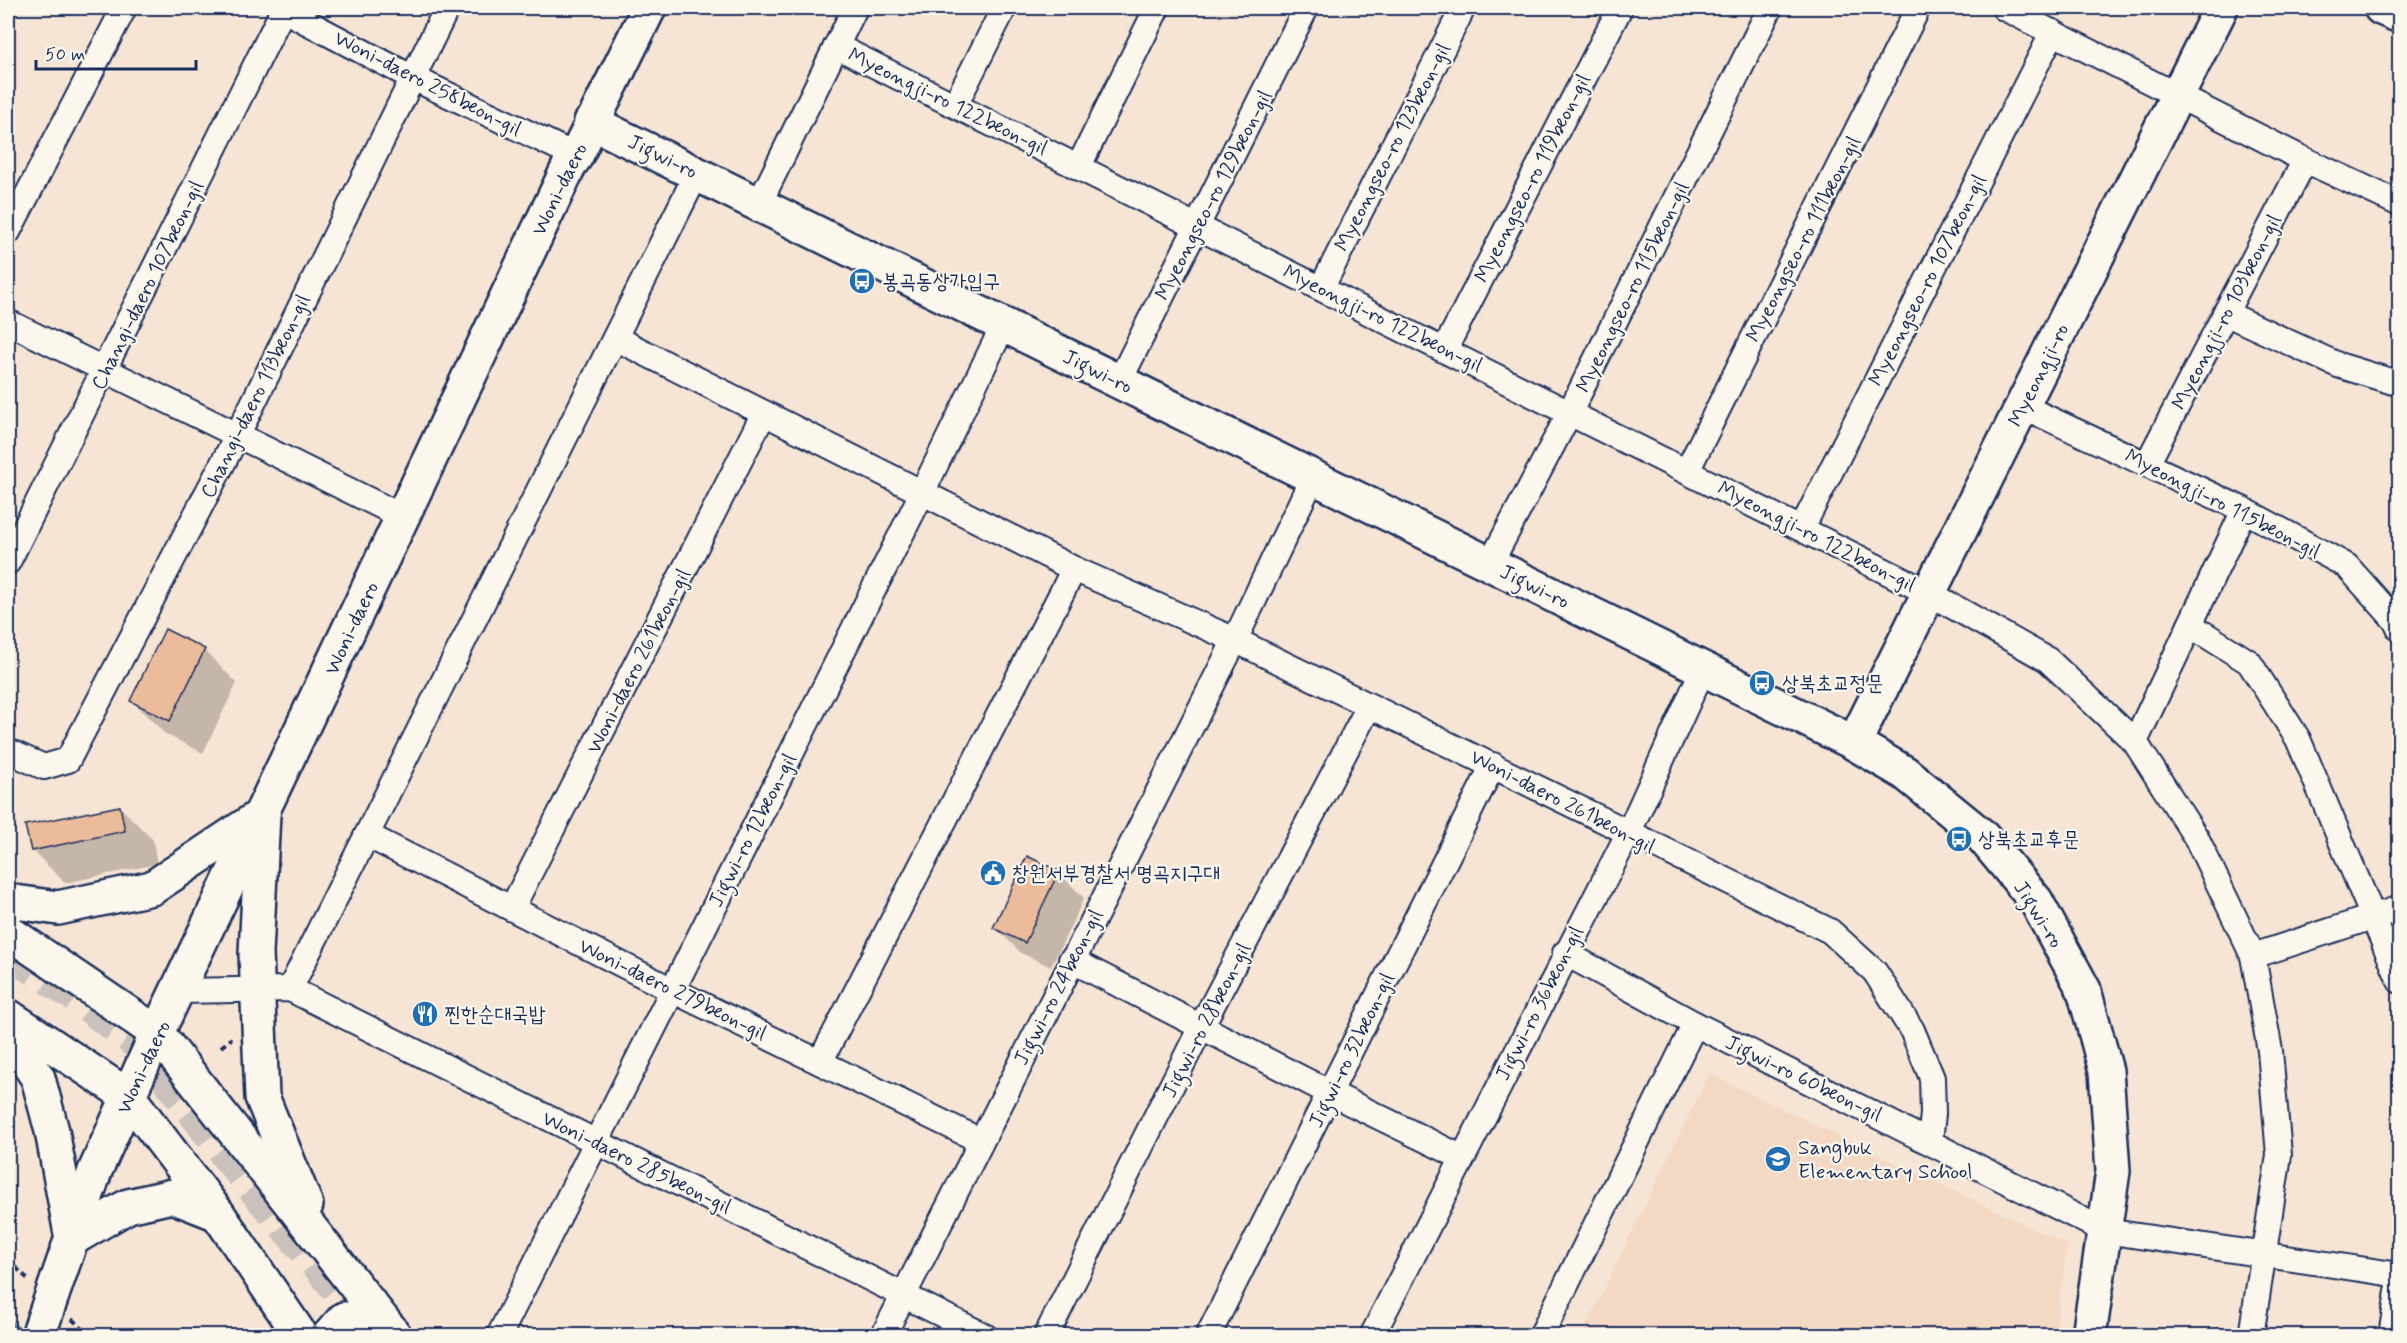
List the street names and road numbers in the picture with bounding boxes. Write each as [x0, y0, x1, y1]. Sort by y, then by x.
street label: Woni-daero 258beon-gil [329, 24, 526, 143]
street label: Myeongseo-ro 123beon-gil [1328, 39, 1458, 256]
street label: Myeongji-ro 122beon-gil [843, 41, 1052, 162]
street label: Myeongseo-ro 119beon-gil [1468, 69, 1598, 288]
street label: Myeongseo-ro 129beon-gil [1149, 85, 1279, 305]
street label: Jigwi-ro [622, 128, 702, 188]
street label: Myeongseo-ro 111beon-gil [1740, 132, 1868, 347]
street label: Woni-daero [525, 138, 594, 241]
street label: Myeongseo-ro 107beon-gil [1862, 170, 1994, 391]
street label: Changi-daero 107beon-gil [85, 176, 211, 395]
street label: Myeongseo-ro 115beon-gil [1570, 177, 1696, 397]
street label: Myeongji-ro 103beon-gil [2165, 210, 2288, 415]
street label: Myeongji-ro 122beon-gil [1278, 258, 1487, 379]
street label: Changi-daero 113beon-gil [194, 290, 317, 503]
street label: Myeongji-ro [2002, 319, 2076, 432]
street label: Jigwi-ro [1057, 343, 1137, 403]
street label: Myeongji-ro 115beon-gil [2120, 442, 2325, 565]
street label: Myeongji-ro 122beon-gil [1713, 475, 1920, 599]
street label: Jigwi-ro [1494, 558, 1574, 618]
street label: Woni-daero 261beon-gil [580, 564, 698, 759]
street label: Woni-daero [318, 577, 386, 680]
street label: Woni-daero 261beon-gil [1465, 743, 1660, 861]
street label: Jigwi-ro 12beon-gil [702, 749, 805, 913]
street label: Jigwi-ro [2005, 876, 2070, 955]
street label: Jigwi-ro 24beon-gil [1008, 905, 1112, 1071]
street label: Jigwi-ro 36beon-gil [1489, 922, 1593, 1086]
street label: Woni-daero 279beon-gil [574, 932, 771, 1048]
street label: Jigwi-ro 28beon-gil [1156, 938, 1260, 1104]
street label: Jigwi-ro 32beon-gil [1302, 968, 1403, 1133]
street label: Woni-daero [110, 1016, 178, 1119]
street label: Jigwi-ro 60beon-gil [1720, 1029, 1887, 1131]
street label: Woni-daero 285beon-gil [537, 1105, 736, 1221]

